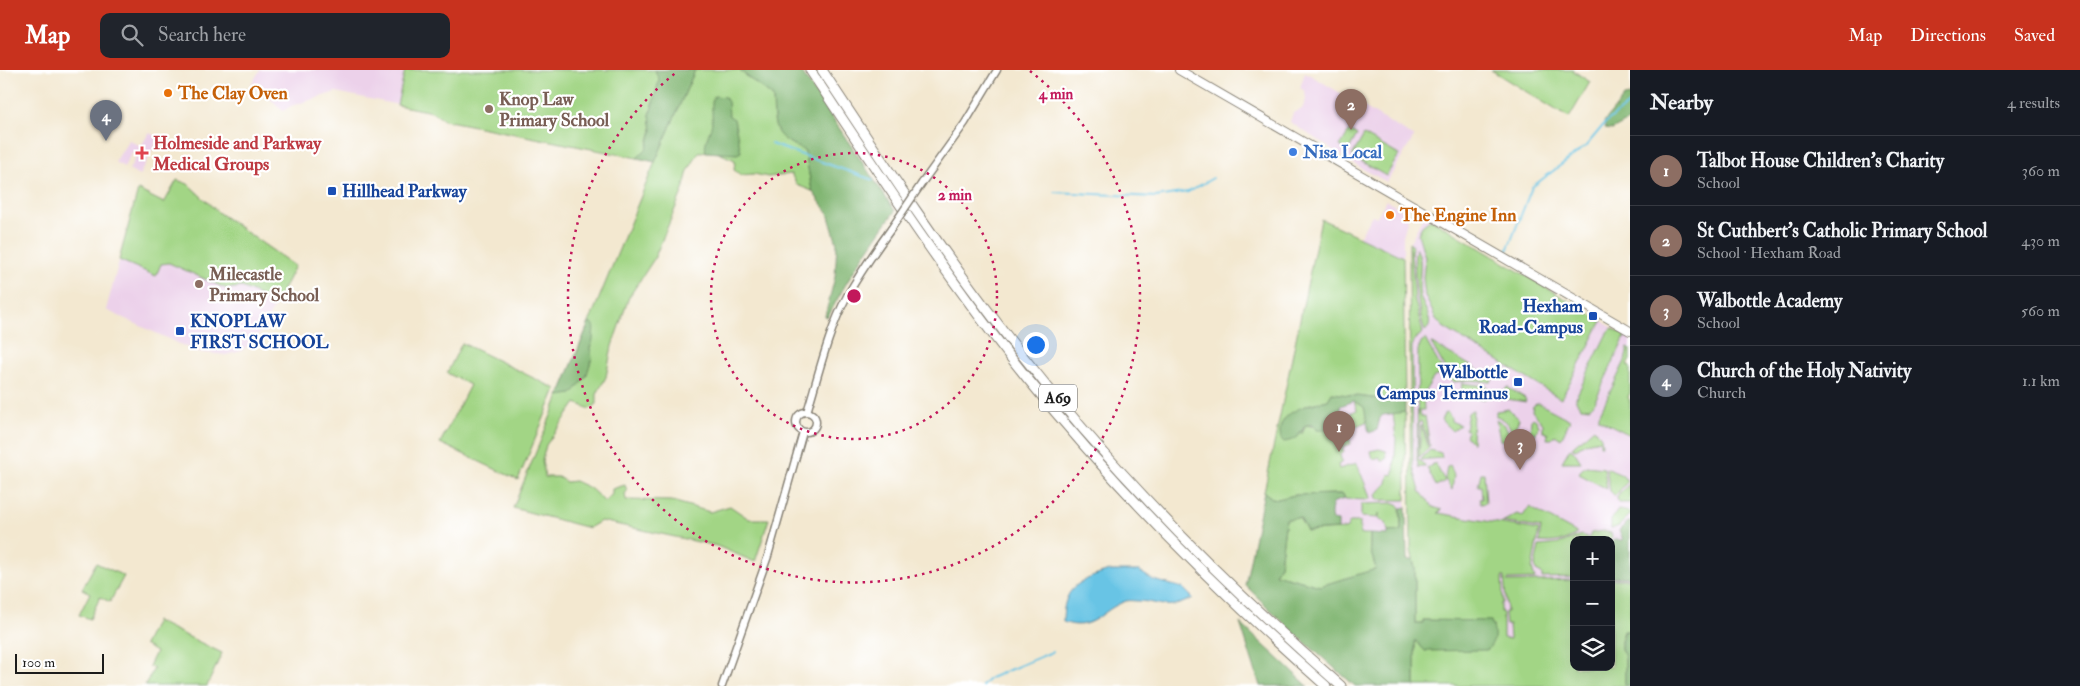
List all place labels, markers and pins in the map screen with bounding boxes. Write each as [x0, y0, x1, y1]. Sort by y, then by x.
place label: The Clay Oven [177, 82, 289, 105]
marker: The Clay Oven [162, 87, 174, 99]
place label: Knop Law Primary School [499, 88, 610, 132]
pin: 2 [1335, 89, 1367, 130]
pin: 4 [90, 100, 122, 141]
marker: Knop Law Primary School [483, 103, 495, 115]
place label: Holmeside and Parkway Medical Groups [152, 132, 322, 176]
place label: Nisa Local [1302, 141, 1383, 164]
marker: Holmeside and Parkway Medical Groups [135, 146, 149, 160]
marker: Nisa Local [1287, 146, 1299, 158]
place label: Hillhead Parkway [342, 180, 468, 203]
marker: Hillhead Parkway [326, 185, 338, 197]
place label: The Engine Inn [1399, 204, 1517, 227]
marker: The Engine Inn [1384, 209, 1396, 221]
place label: Milecastle Primary School [208, 263, 320, 307]
marker: Milecastle Primary School [193, 278, 205, 290]
centre of rings [845, 287, 863, 305]
place label: Hexham Road-Campus [1479, 295, 1584, 339]
place label: KNOPLAW FIRST SCHOOL [190, 310, 330, 354]
marker: Hexham Road-Campus [1587, 310, 1599, 322]
marker: KNOPLAW FIRST SCHOOL [174, 325, 186, 337]
place label: Walbottle Campus Terminus [1377, 361, 1508, 405]
marker: Walbottle Campus Terminus [1512, 376, 1524, 388]
pin: 1 [1323, 411, 1355, 452]
pin: 3 [1504, 429, 1536, 470]

